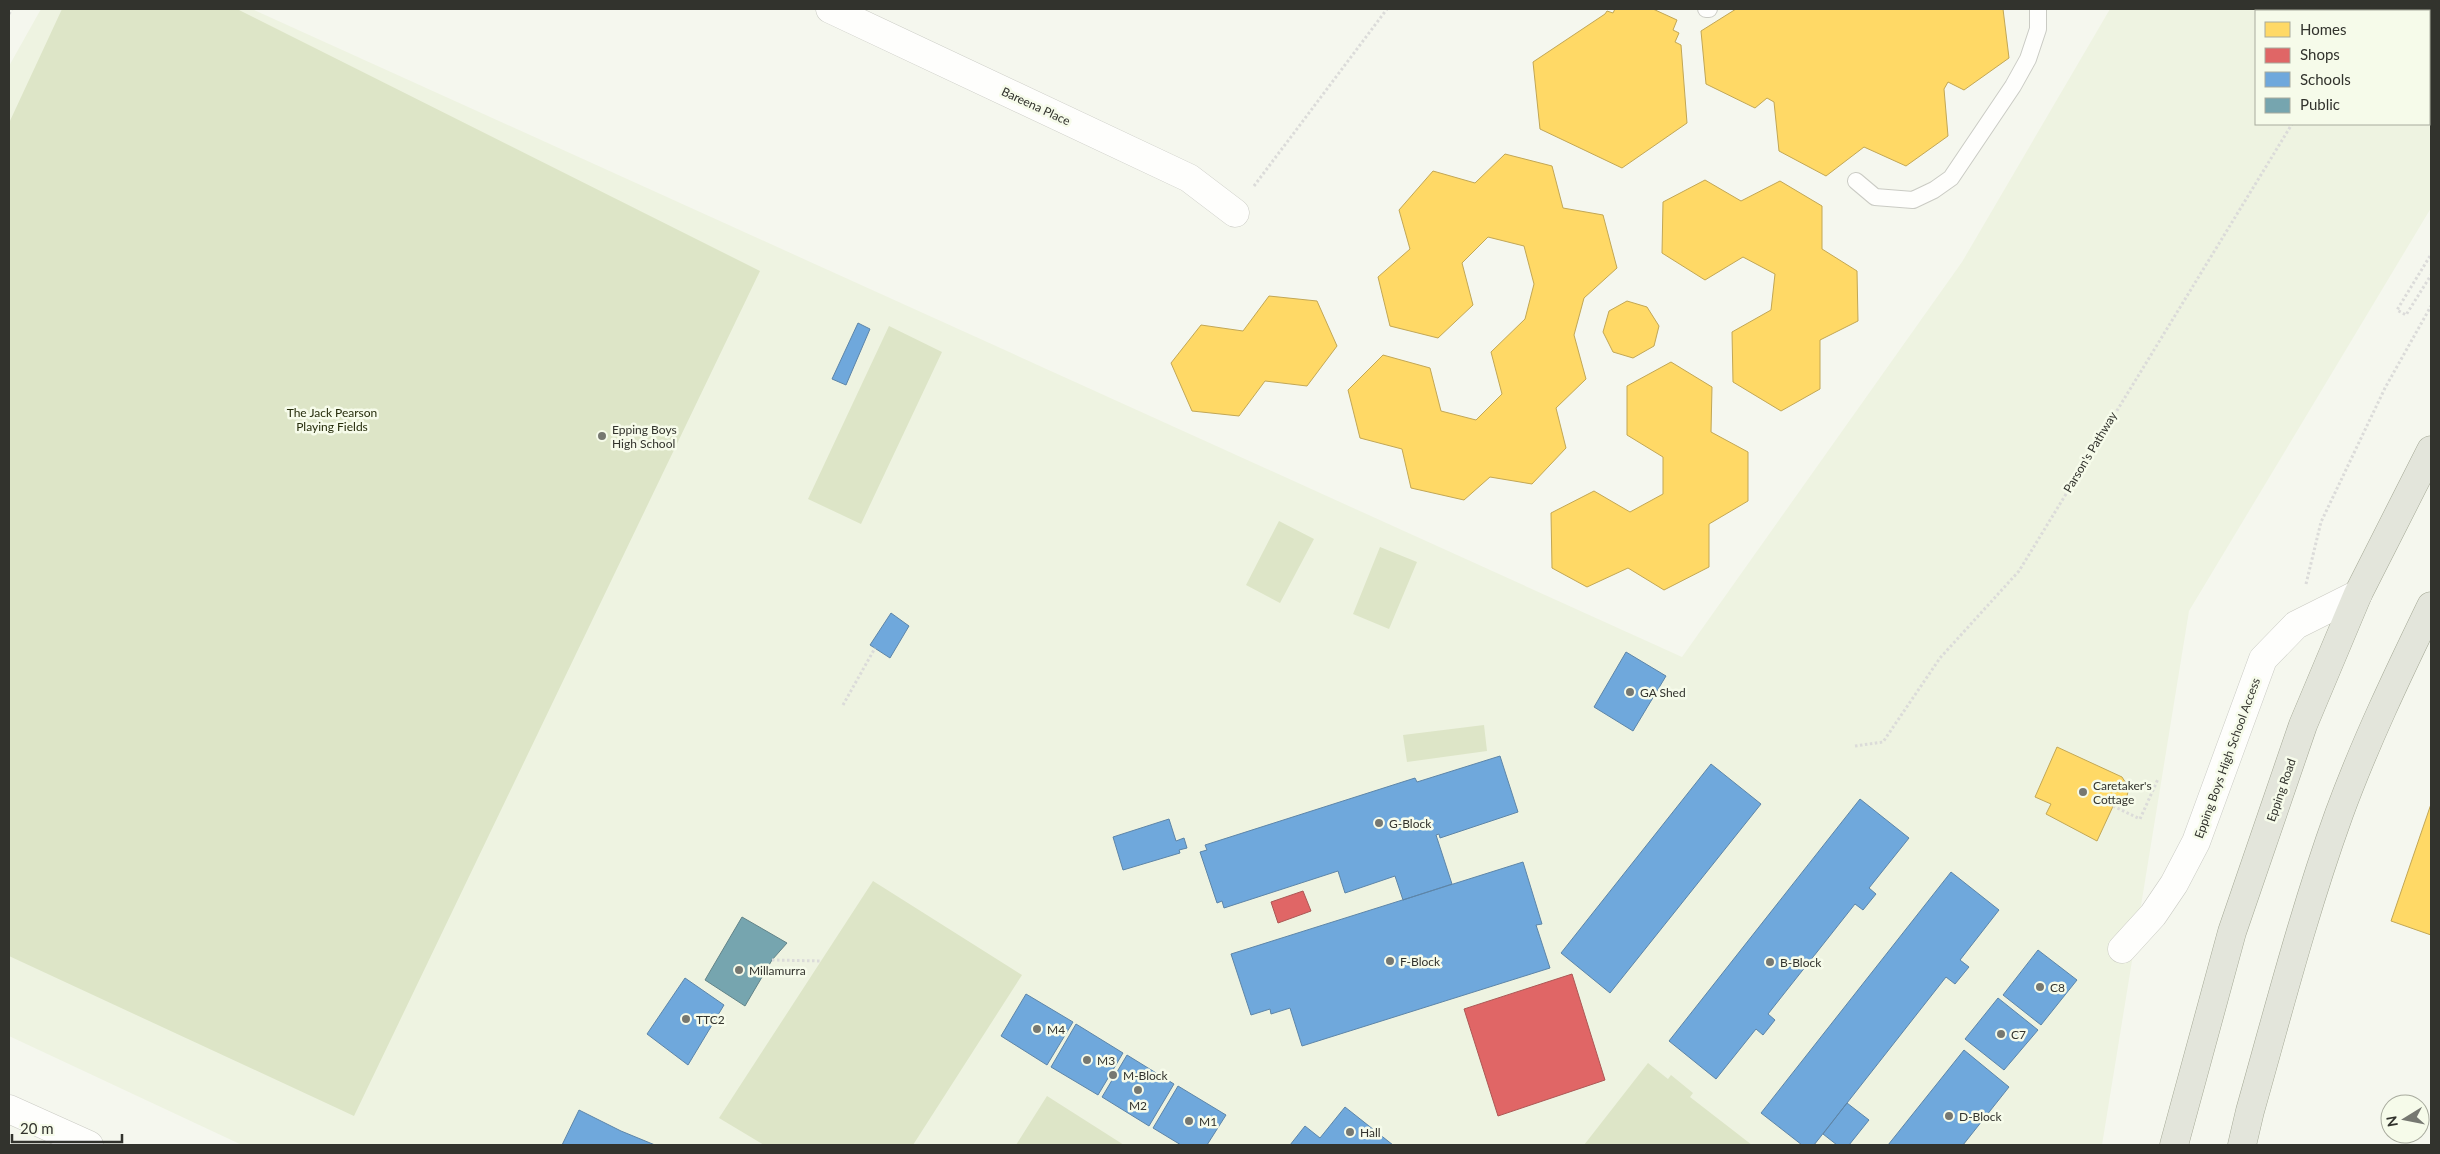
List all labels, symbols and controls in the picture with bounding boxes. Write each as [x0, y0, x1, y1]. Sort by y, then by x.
legend [2255, 10, 2430, 125]
text: Homes [2300, 20, 2346, 38]
text: Shops [2300, 45, 2340, 63]
text: Schools [2300, 70, 2351, 88]
street label: Bareena Place [999, 84, 1073, 128]
text: Public [2300, 95, 2340, 113]
park label: The Jack Pearson Playing Fields [287, 405, 377, 434]
street label: Parson's Pathway [2060, 408, 2120, 495]
place label: Epping Boys High School [612, 422, 677, 451]
marker: Epping Boys High School [596, 430, 608, 442]
street label: Epping Boys High School Access [2191, 676, 2263, 840]
place label: GA Shed [1640, 685, 1686, 700]
marker: GA Shed [1624, 686, 1636, 698]
street label: Epping Road [2263, 756, 2299, 824]
place label: Caretaker's Cottage [2093, 778, 2152, 807]
marker: Caretaker's Cottage [2077, 786, 2089, 798]
place label: G-Block [1389, 816, 1432, 831]
marker: G-Block [1373, 817, 1385, 829]
place label: F-Block [1400, 954, 1441, 969]
marker: F-Block [1384, 955, 1396, 967]
place label: B-Block [1780, 955, 1822, 970]
marker: B-Block [1764, 956, 1776, 968]
place label: Millamurra [749, 963, 806, 978]
marker: Millamurra [733, 964, 745, 976]
place label: C8 [2050, 980, 2065, 995]
marker: C8 [2034, 981, 2046, 993]
place label: TTC2 [696, 1012, 725, 1027]
marker: TTC2 [680, 1013, 692, 1025]
place label: M4 [1047, 1022, 1065, 1037]
marker: M4 [1031, 1023, 1043, 1035]
place label: C7 [2011, 1027, 2026, 1042]
marker: C7 [1995, 1028, 2007, 1040]
place label: M3 [1097, 1053, 1115, 1068]
marker: M3 [1081, 1054, 1093, 1066]
place label: M-Block [1123, 1068, 1169, 1083]
marker: M-Block [1107, 1069, 1119, 1081]
marker: M2 [1132, 1084, 1144, 1096]
north arrow [2380, 1094, 2430, 1144]
place label: M2 [1129, 1098, 1147, 1113]
place label: D-Block [1959, 1109, 2003, 1124]
marker: D-Block [1943, 1110, 1955, 1122]
scale bar [12, 1112, 122, 1144]
place label: M1 [1199, 1114, 1217, 1129]
marker: M1 [1183, 1115, 1195, 1127]
text: N [2382, 1115, 2401, 1128]
text: 20 m [20, 1119, 54, 1137]
place label: Hall [1360, 1125, 1381, 1140]
marker: Hall [1344, 1126, 1356, 1138]

